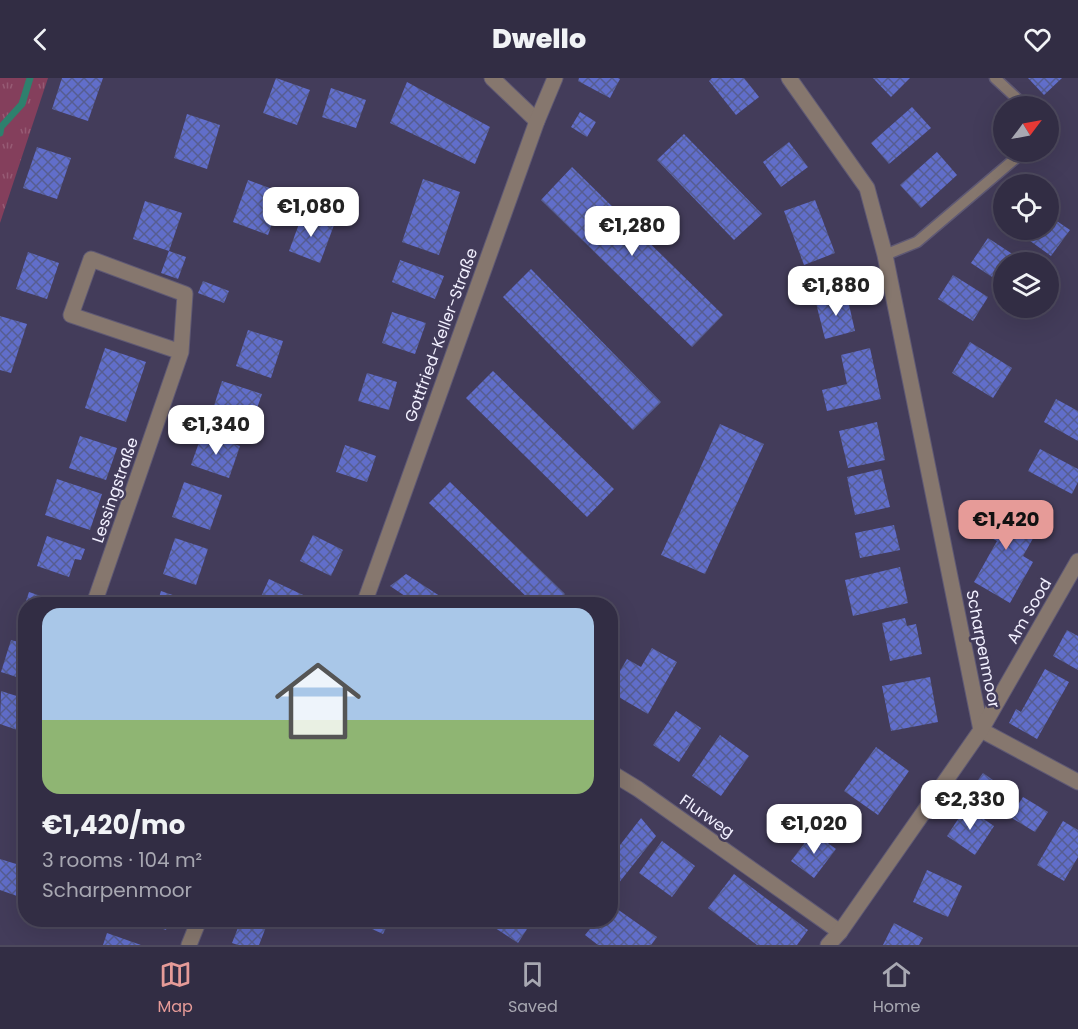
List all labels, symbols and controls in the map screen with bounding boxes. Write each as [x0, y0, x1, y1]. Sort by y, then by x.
text: Dwello [492, 20, 586, 57]
icon: back [24, 23, 57, 56]
icon: heart [1021, 23, 1054, 56]
north arrow [993, 96, 1059, 162]
map controls [993, 96, 1059, 318]
button: locate [993, 174, 1059, 240]
pin: €1,080 [262, 187, 360, 238]
text: €1,080 [277, 192, 345, 220]
pin: €1,280 [583, 206, 681, 257]
text: €1,280 [599, 211, 665, 239]
street label: Gottfried-Keller-Straße [399, 245, 483, 425]
button: layers [993, 252, 1059, 318]
pin: €1,880 [787, 266, 885, 317]
text: €1,880 [802, 271, 870, 299]
pin: €1,340 [167, 405, 265, 456]
text: €1,340 [182, 410, 250, 438]
street label: Lessingstraße [86, 434, 144, 546]
pin: €1,420 [957, 500, 1055, 551]
text: €1,420 [972, 505, 1040, 533]
street label: Am Sood [1001, 574, 1057, 648]
street label: Scharpenmoor [960, 588, 1006, 710]
icon: home [264, 647, 372, 755]
pin: €2,330 [921, 780, 1019, 831]
text: €2,330 [935, 785, 1005, 813]
street label: Flurweg [675, 789, 739, 843]
pin: €1,020 [765, 804, 863, 855]
text: €1,420/mo [42, 807, 185, 843]
text: €1,020 [781, 809, 847, 837]
text: 3 rooms · 104 m² [42, 846, 202, 874]
text: Scharpenmoor [42, 876, 192, 904]
tab: Map [157, 958, 193, 1019]
tab: Saved [508, 958, 558, 1019]
tab: Home [873, 958, 920, 1019]

